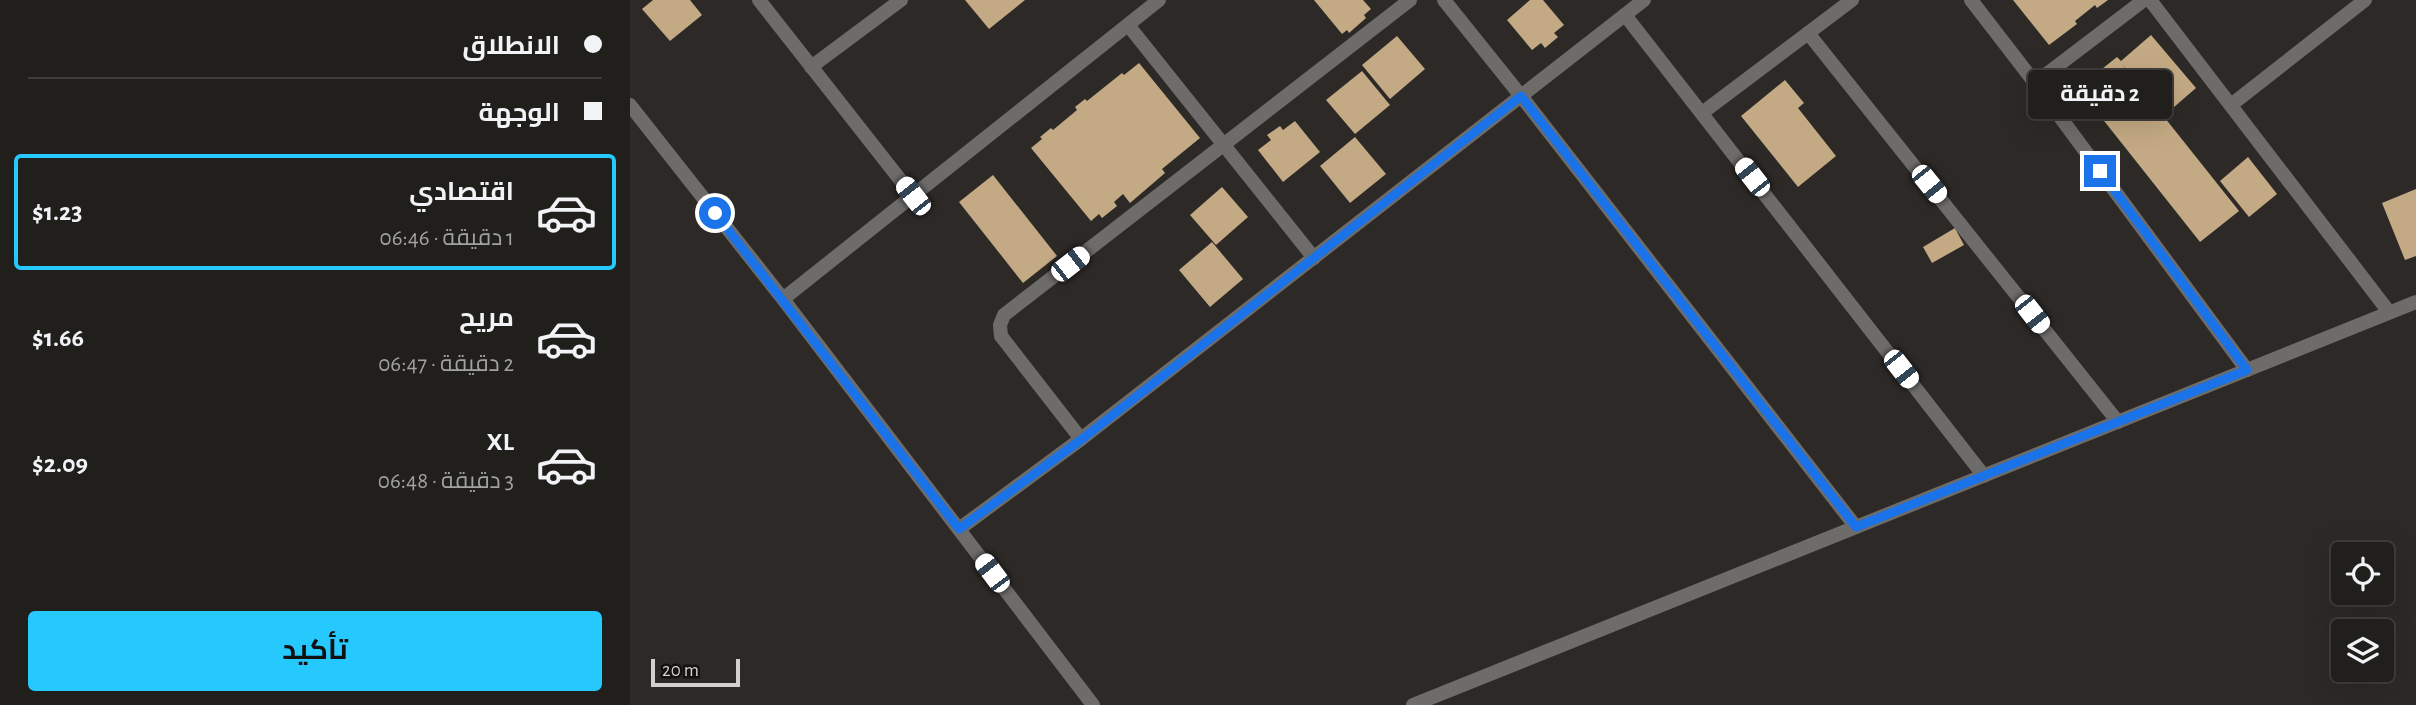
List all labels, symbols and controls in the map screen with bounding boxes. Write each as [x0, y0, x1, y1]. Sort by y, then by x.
text: الانطلاق [462, 33, 560, 59]
callout: 2 دقيقة [2028, 69, 2172, 118]
text: 2 دقيقة [2060, 83, 2140, 106]
text: الوجهة [479, 100, 560, 126]
car [1731, 154, 1774, 200]
route end [2084, 155, 2116, 187]
car [1908, 161, 1951, 207]
car [892, 173, 935, 219]
text: اقتصادي [409, 179, 514, 205]
icon: car [535, 181, 598, 244]
route start [699, 197, 731, 229]
text: $1.23 [32, 199, 82, 225]
text: 1 دقيقة · 06:46 [379, 227, 514, 250]
car [1047, 243, 1094, 285]
car [2011, 291, 2054, 337]
text: مريح [459, 305, 514, 331]
icon: car [535, 307, 598, 370]
text: $1.66 [32, 325, 84, 351]
car [1880, 346, 1923, 392]
text: 2 دقيقة · 06:47 [378, 353, 514, 376]
text: XL [487, 429, 514, 455]
icon: car [535, 433, 598, 496]
text: $2.09 [32, 451, 88, 477]
text: 3 دقيقة · 06:48 [378, 470, 514, 493]
map controls [2331, 542, 2394, 682]
button: locate [2331, 542, 2394, 605]
car [971, 550, 1014, 596]
button: تأكيد [28, 611, 602, 691]
button: layers [2331, 619, 2394, 682]
scale bar [651, 656, 740, 688]
text: 20 m [662, 661, 699, 680]

